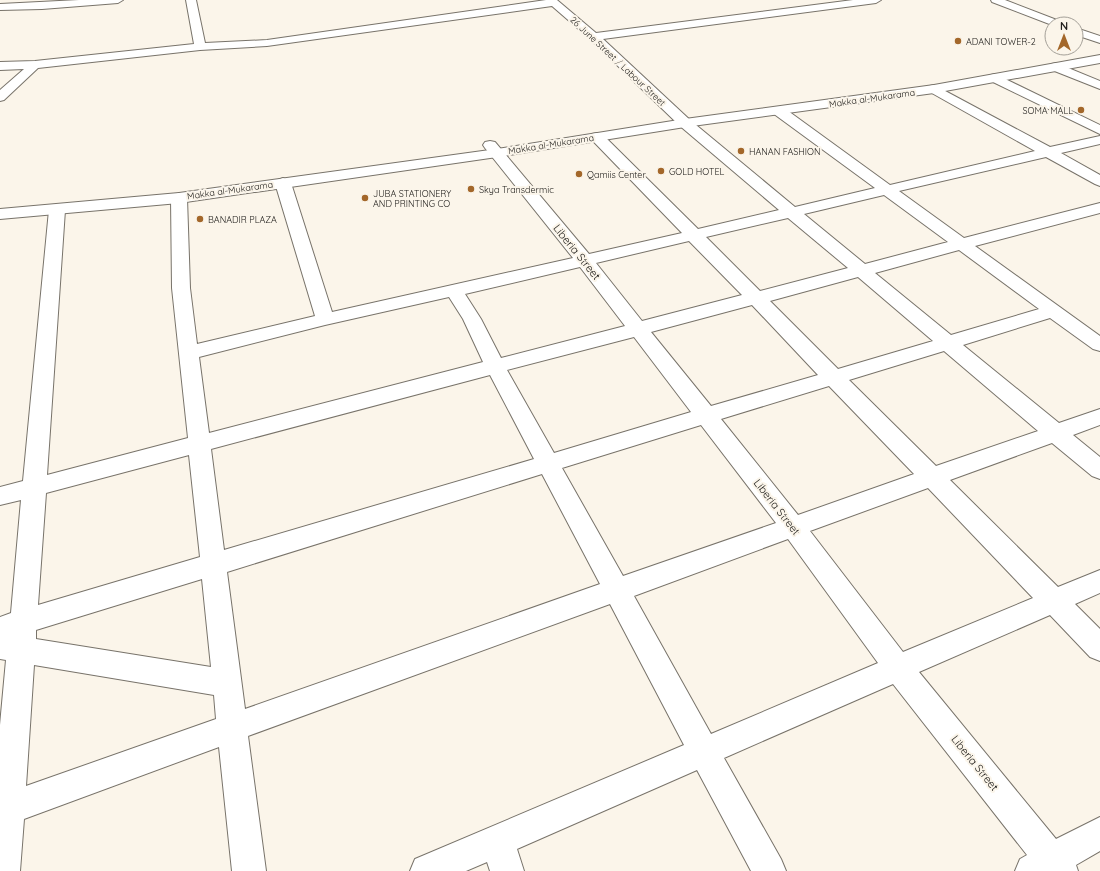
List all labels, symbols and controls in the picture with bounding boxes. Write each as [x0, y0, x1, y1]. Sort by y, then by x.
street label: 26 June Street / Labour Street [568, 14, 668, 108]
north arrow [1044, 16, 1084, 56]
text: N [1060, 19, 1068, 33]
marker: ADANI TOWER-2 [953, 36, 963, 46]
place label: ADANI TOWER-2 [966, 36, 1036, 47]
street label: Makka al-Mukarama [828, 87, 916, 109]
place label: SOMA MALL [1022, 105, 1073, 116]
marker: SOMA MALL [1076, 105, 1086, 115]
street label: Makka al-Mukarama [507, 132, 595, 156]
marker: HANAN FASHION [736, 146, 746, 156]
place label: HANAN FASHION [749, 146, 821, 157]
marker: GOLD HOTEL [656, 166, 666, 176]
place label: GOLD HOTEL [669, 166, 725, 177]
marker: Qamiis Center [574, 169, 584, 179]
place label: Qamiis Center [587, 169, 646, 180]
street label: Makka al-Mukarama [186, 179, 274, 201]
marker: Skya Transdermic [466, 184, 476, 194]
place label: Skya Transdermic [479, 184, 554, 195]
place label: JUBA STATIONERY AND PRINTING CO [373, 188, 451, 209]
marker: JUBA STATIONERY AND PRINTING CO [360, 193, 370, 203]
marker: BANADIR PLAZA [195, 214, 205, 224]
place label: BANADIR PLAZA [208, 214, 277, 225]
street label: Liberia Street [550, 221, 604, 283]
street label: Liberia Street [751, 476, 803, 538]
street label: Liberia Street [948, 732, 1002, 794]

